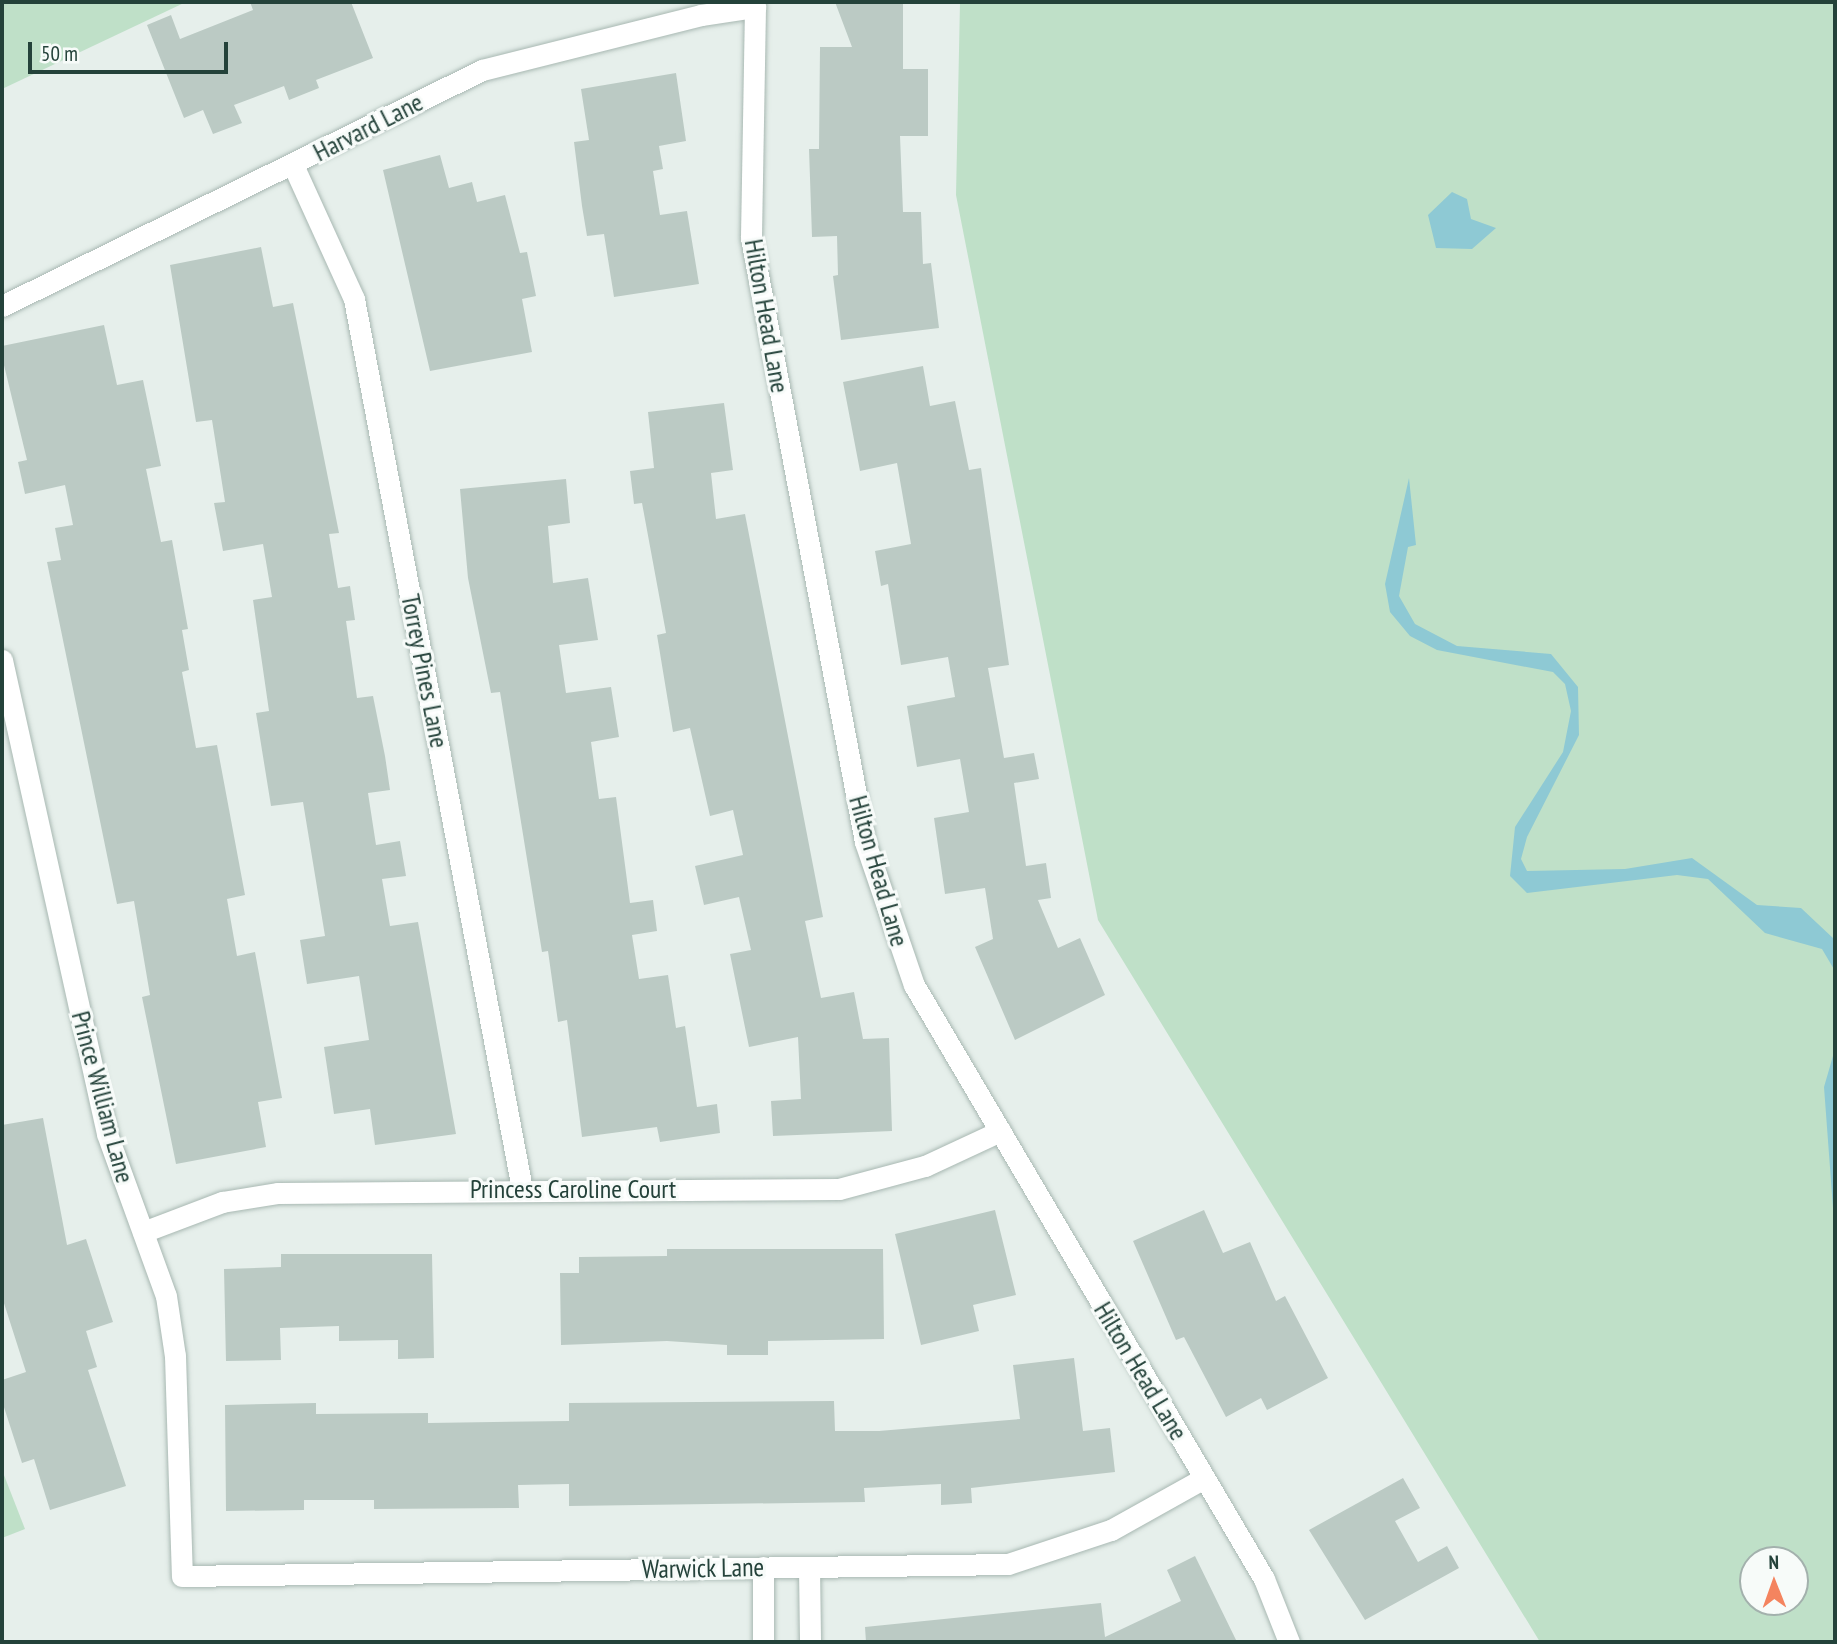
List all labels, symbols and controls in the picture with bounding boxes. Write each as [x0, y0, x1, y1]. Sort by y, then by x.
scale bar [32, 28, 231, 72]
text: 50 m [41, 40, 78, 67]
street label: Harvard Lane [308, 86, 428, 168]
street label: Hilton Head Lane [738, 237, 796, 395]
street label: Torrey Pines Lane [395, 591, 455, 751]
street label: Hilton Head Lane [843, 792, 915, 950]
street label: Prince William Lane [65, 1007, 141, 1187]
street label: Princess Caroline Court [470, 1173, 676, 1205]
street label: Hilton Head Lane [1088, 1296, 1194, 1446]
north arrow [1739, 1546, 1809, 1616]
text: N [1768, 1550, 1779, 1574]
street label: Warwick Lane [641, 1551, 765, 1585]

